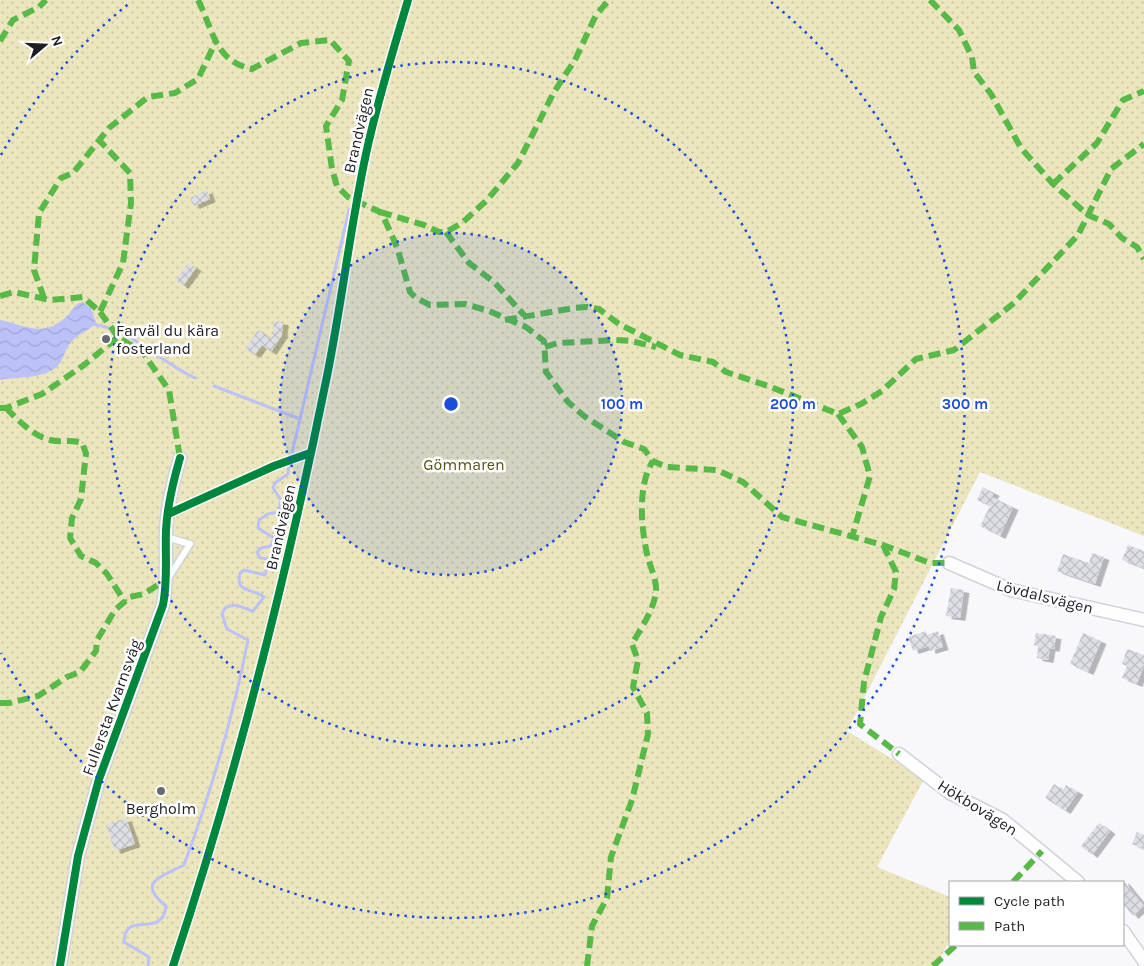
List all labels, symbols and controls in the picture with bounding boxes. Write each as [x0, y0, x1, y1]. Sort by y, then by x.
north arrow [20, 20, 70, 70]
text: N [47, 33, 66, 48]
street label: Brandvägen [339, 85, 378, 175]
place label: Farväl du kära fosterland [116, 321, 219, 358]
marker: Farväl du kära fosterland [100, 333, 112, 345]
centre of rings [442, 395, 460, 413]
text: 100 m [601, 395, 643, 413]
text: 200 m [770, 395, 816, 413]
text: 300 m [942, 395, 988, 413]
park label: Gömmaren [423, 455, 505, 474]
street label: Brandvägen [261, 482, 300, 572]
street label: Lövdalsvägen [994, 575, 1095, 618]
street label: Fullersta Kvarnsväg [78, 636, 145, 778]
street label: Hökbovägen [934, 775, 1021, 839]
marker: Bergholm [155, 785, 167, 797]
place label: Bergholm [126, 799, 196, 818]
legend [949, 881, 1124, 946]
text: Cycle path [994, 892, 1065, 910]
text: Path [994, 917, 1025, 935]

